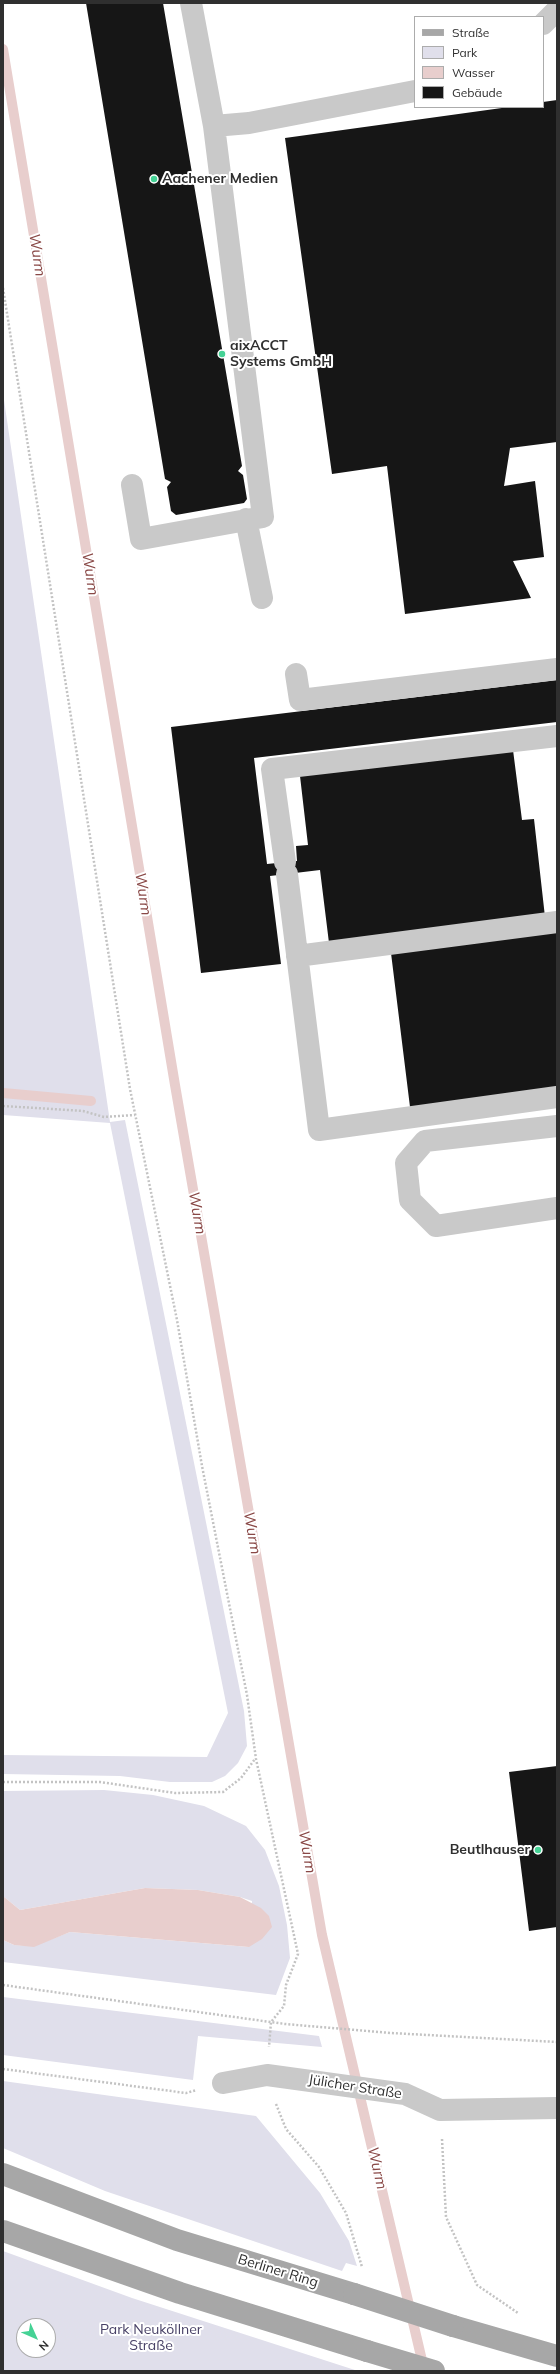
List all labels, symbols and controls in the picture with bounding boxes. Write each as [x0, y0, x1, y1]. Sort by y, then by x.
legend [414, 16, 544, 108]
text: Straße [452, 25, 489, 40]
text: Park [452, 45, 477, 60]
text: Wasser [452, 65, 495, 80]
text: Gebäude [452, 85, 502, 100]
place label: Aachener Medien [162, 171, 278, 187]
marker: Aachener Medien [149, 174, 159, 184]
water label: Wurm [25, 232, 49, 278]
place label: aixACCT Systems GmbH [230, 338, 332, 370]
marker: aixACCT Systems GmbH [217, 349, 227, 359]
water label: Wurm [78, 551, 102, 597]
water label: Wurm [131, 871, 155, 917]
water label: Wurm [184, 1190, 210, 1236]
water label: Wurm [239, 1510, 265, 1556]
water label: Wurm [294, 1829, 320, 1875]
place label: Beutlhauser [450, 1842, 530, 1858]
marker: Beutlhauser [533, 1845, 543, 1855]
street label: Jülicher Straße [307, 2071, 403, 2103]
water label: Wurm [363, 2145, 391, 2191]
street label: Berliner Ring [236, 2251, 320, 2291]
north arrow [16, 2318, 56, 2358]
park label: Park Neuköllner Straße [100, 2322, 202, 2354]
text: N [36, 2338, 52, 2354]

